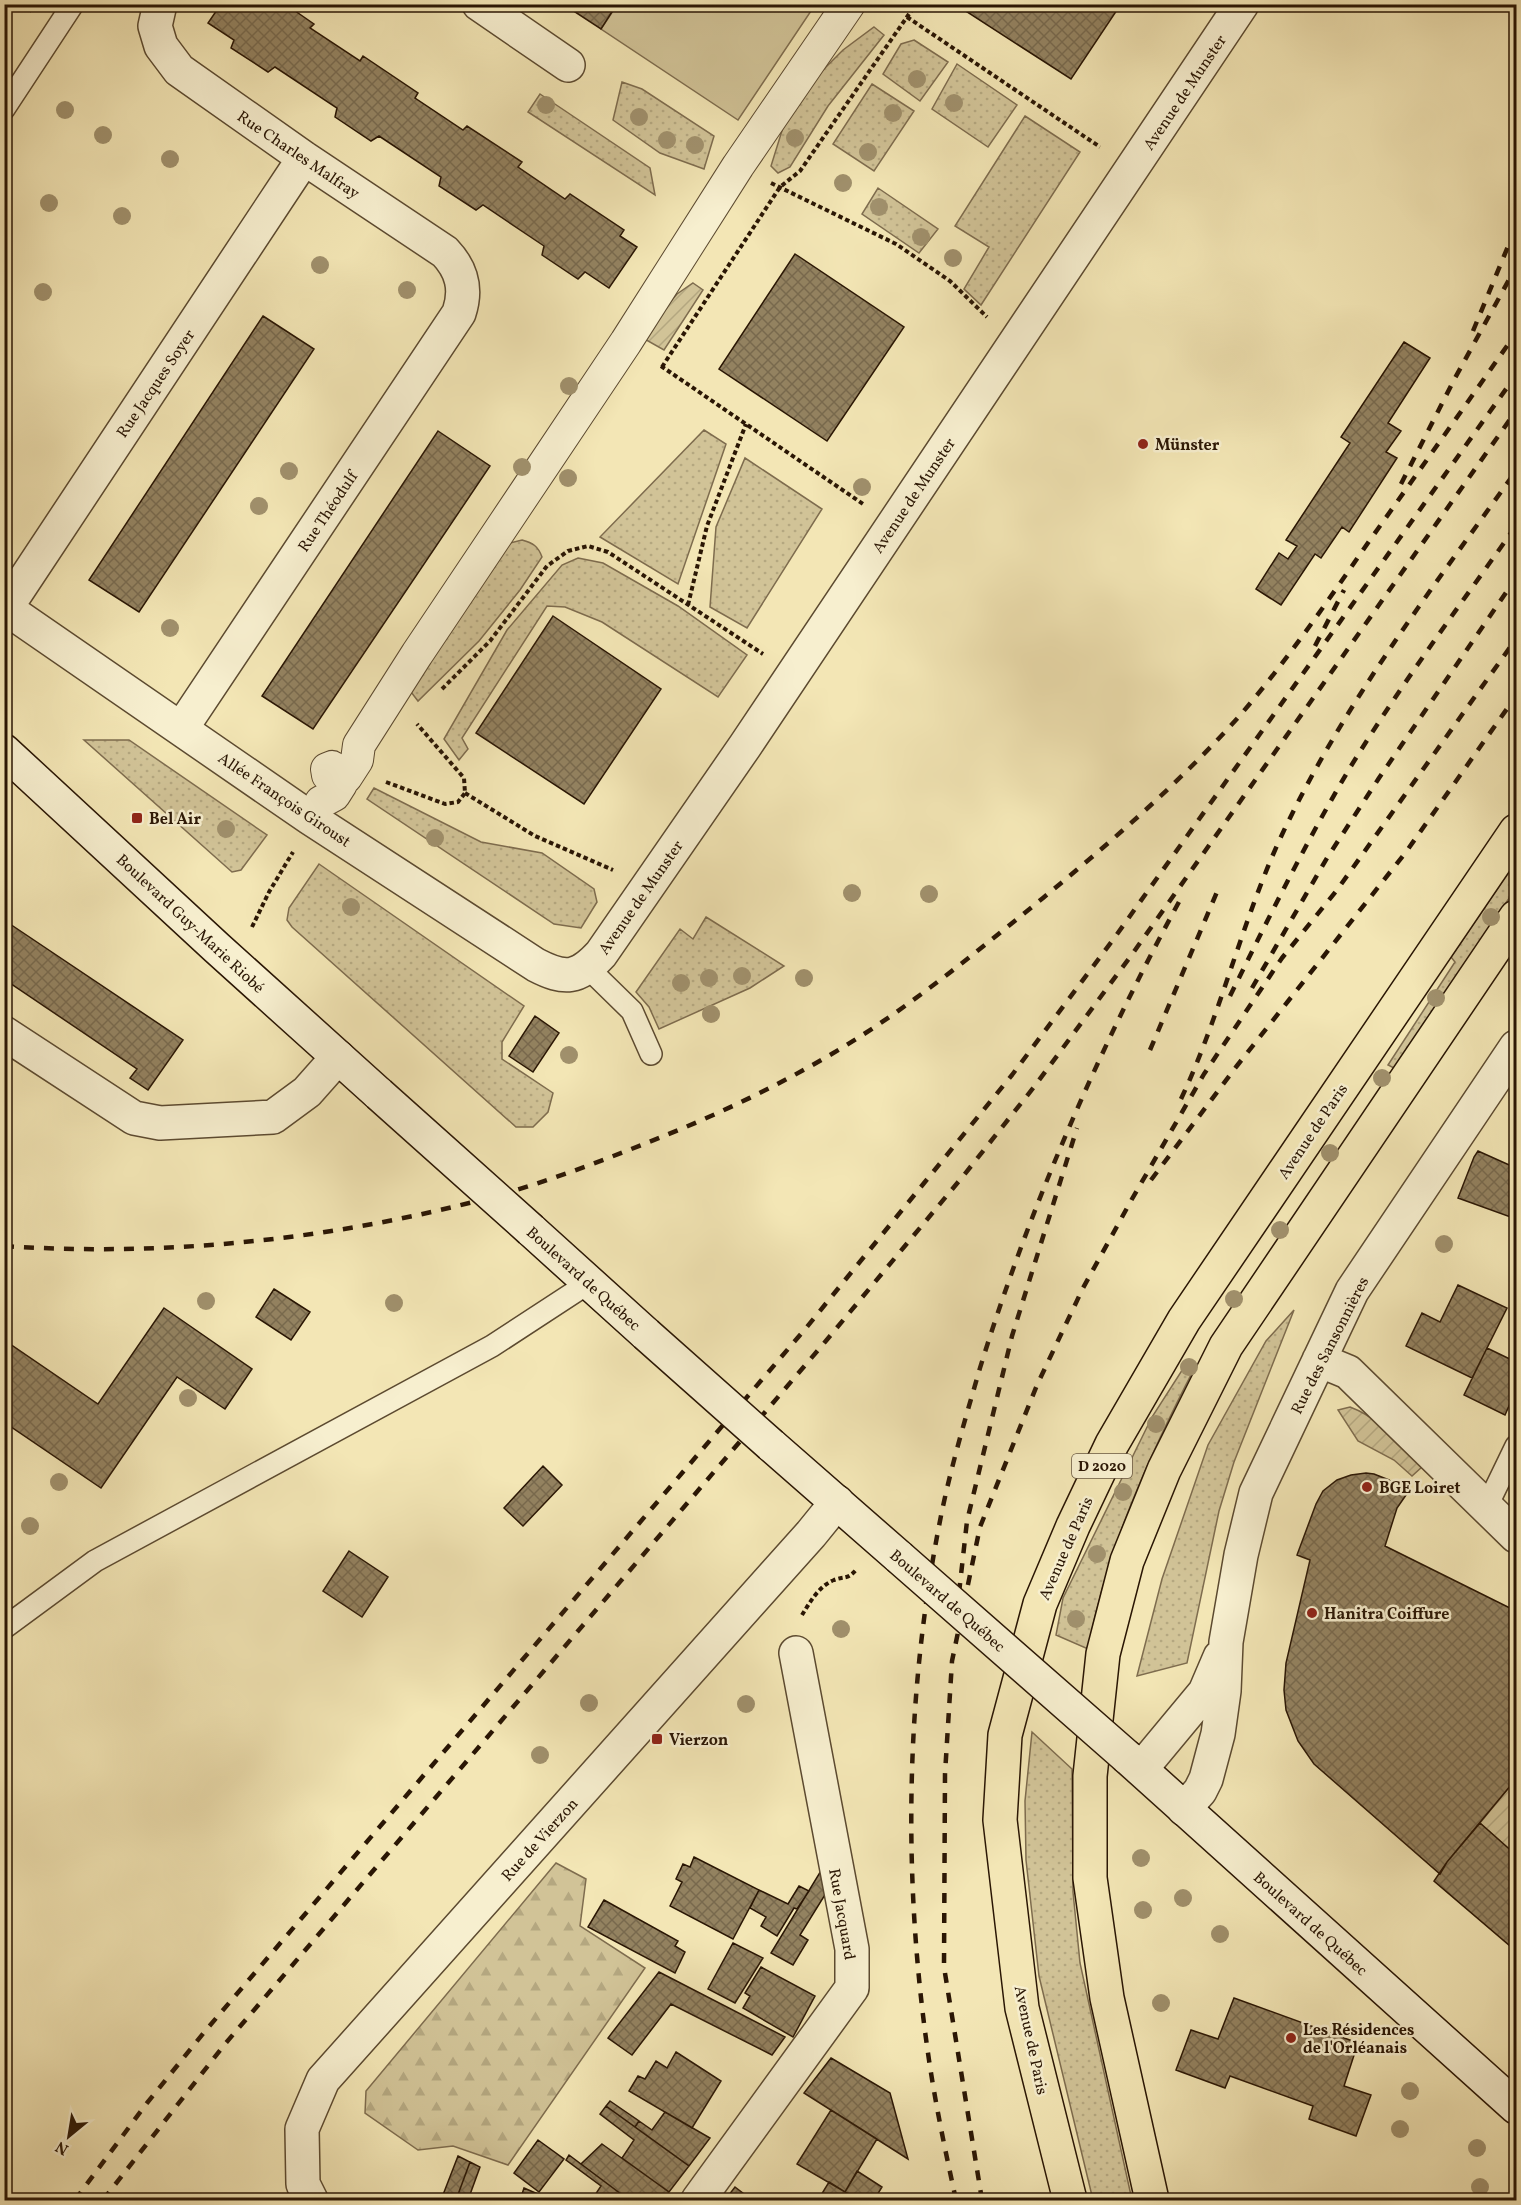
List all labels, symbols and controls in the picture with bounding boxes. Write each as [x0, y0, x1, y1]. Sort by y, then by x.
street label: Avenue de Munster [1139, 31, 1233, 155]
street label: Rue Charles Malfray [232, 106, 364, 205]
street label: Rue Jacques Soyer [112, 325, 201, 443]
street label: Avenue de Munster [868, 434, 962, 558]
place label: Münster [1155, 435, 1220, 457]
marker: Münster [1136, 437, 1150, 451]
street label: Rue Théodulf [293, 466, 365, 557]
street label: Allée François Giroust [213, 748, 355, 854]
place label: Bel Air [149, 809, 201, 831]
marker: Bel Air [130, 811, 144, 825]
street label: Avenue de Munster [594, 836, 690, 960]
street label: Boulevard Guy-Marie Riobé [111, 850, 269, 999]
street label: Avenue de Paris [1274, 1080, 1354, 1184]
street label: Boulevard de Québec [521, 1222, 645, 1337]
street label: Rue des Sansonnières [1287, 1273, 1375, 1419]
road number: D 2020 [1072, 1454, 1132, 1478]
place label: BGE Loiret [1379, 1478, 1461, 1500]
marker: BGE Loiret [1360, 1480, 1374, 1494]
street label: Avenue de Paris [1034, 1494, 1100, 1604]
street label: Boulevard de Québec [884, 1545, 1009, 1658]
place label: Hanitra Coiffure [1324, 1604, 1449, 1626]
marker: Hanitra Coiffure [1305, 1606, 1319, 1620]
place label: Vierzon [669, 1730, 729, 1752]
marker: Vierzon [650, 1732, 664, 1746]
street label: Rue de Vierzon [497, 1794, 584, 1887]
street label: Rue Jacquard [822, 1867, 860, 1962]
street label: Boulevard de Québec [1248, 1867, 1372, 1982]
street label: Avenue de Paris [1008, 1984, 1052, 2097]
place label: Les Résidences de l'Orléanais [1303, 2020, 1414, 2060]
marker: Les Résidences de l'Orléanais [1284, 2031, 1298, 2045]
north arrow [39, 2106, 99, 2166]
text: N [52, 2135, 73, 2160]

